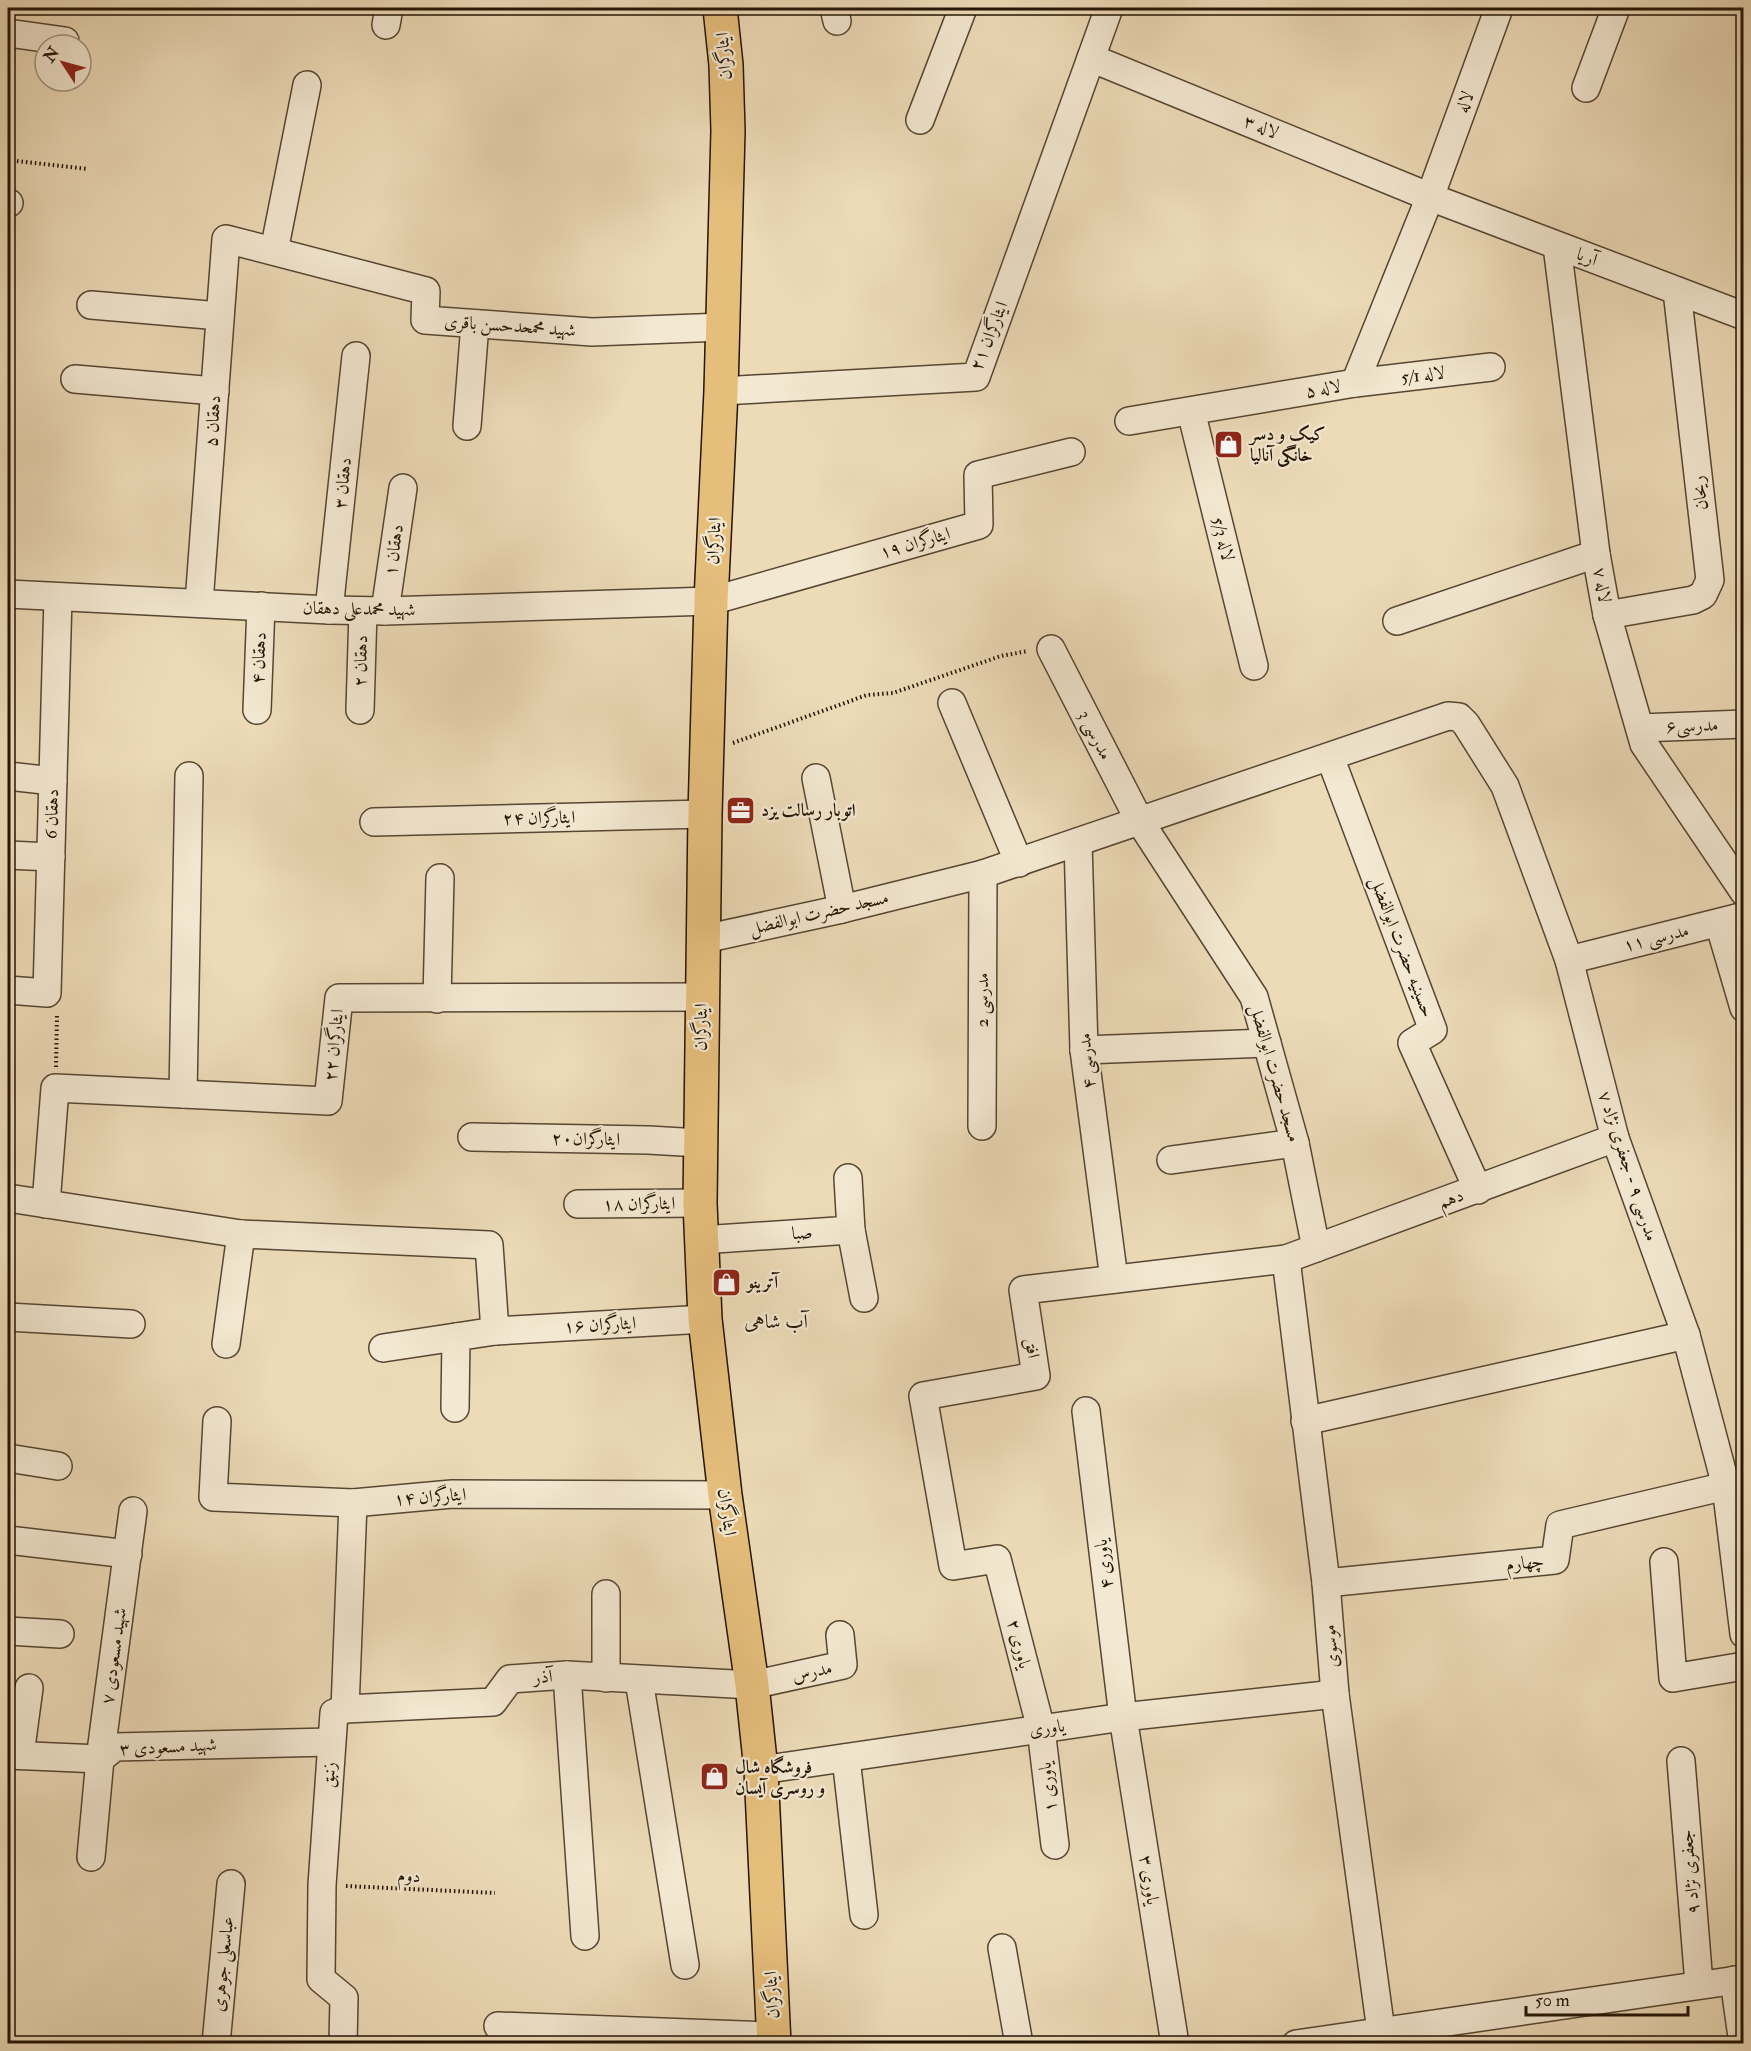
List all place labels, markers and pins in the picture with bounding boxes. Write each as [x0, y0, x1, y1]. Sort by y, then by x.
place label: کیک و دسر خانگی آنالیا [1248, 423, 1326, 467]
shop icon: کیک و دسر خانگی آنالیا [1213, 428, 1245, 460]
office icon: اتوبار رسالت یزد [724, 794, 756, 826]
place label: اتوبار رسالت یزد [761, 799, 856, 822]
shop icon: آترینو [710, 1266, 742, 1298]
place label: آترینو [745, 1271, 780, 1294]
place label: فروشگاه شال و روسری آیسان [735, 1755, 825, 1800]
shop icon: فروشگاه شال و روسری آیسان [698, 1761, 730, 1793]

